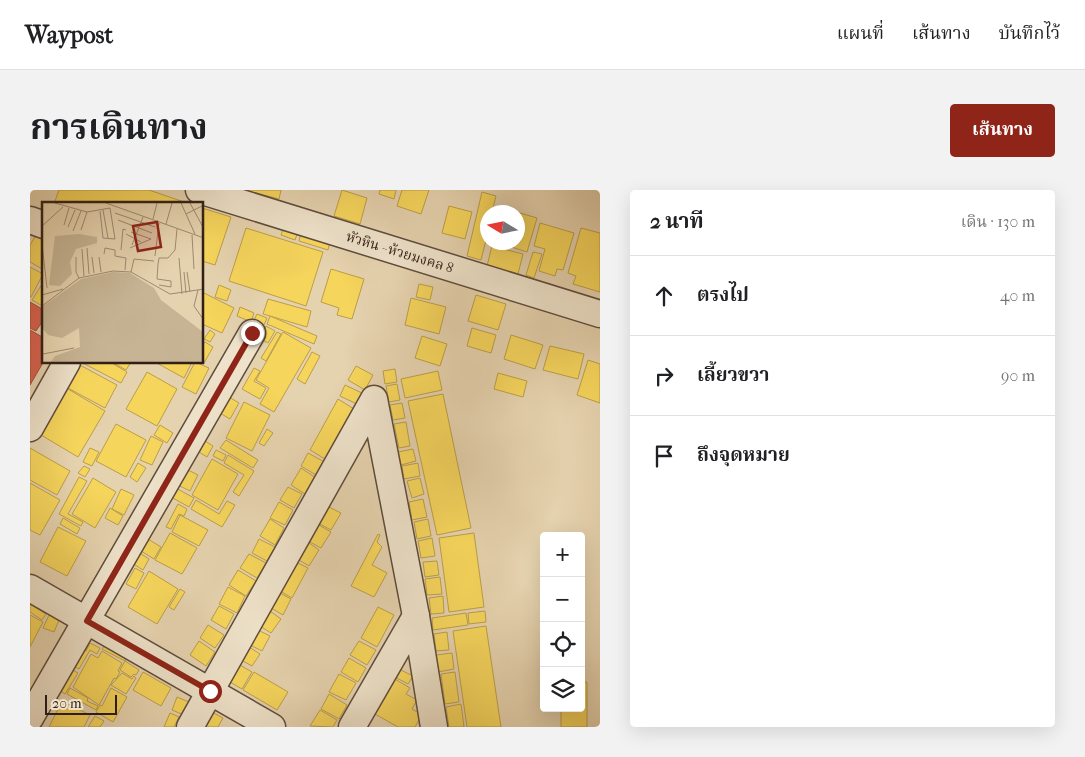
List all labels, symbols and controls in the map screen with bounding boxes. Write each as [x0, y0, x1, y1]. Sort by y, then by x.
text: Waypost [25, 21, 113, 49]
text: แผนที่ [837, 23, 884, 44]
text: เส้นทาง [912, 23, 971, 44]
text: บันทึกไว้ [999, 23, 1060, 44]
button: เส้นทาง [950, 104, 1055, 157]
text: การเดินทาง [30, 107, 208, 148]
inset map [42, 202, 204, 364]
north arrow [480, 205, 525, 250]
text: 2 นาที [650, 209, 704, 233]
text: เดิน · 130 m [961, 212, 1035, 231]
street label: หัวหิน - ห้วยมงคล 8 [344, 228, 456, 277]
icon: ahead [650, 282, 678, 310]
text: ตรงไป [697, 284, 749, 306]
text: 40 m [1000, 286, 1035, 305]
route end [241, 322, 264, 345]
icon: right [650, 362, 678, 390]
text: เลี้ยวขวา [697, 364, 769, 386]
text: 90 m [1001, 366, 1035, 385]
icon: arrive [650, 442, 678, 470]
text: ถึงจุดหมาย [697, 444, 790, 466]
map controls [540, 532, 585, 712]
button: + [540, 532, 585, 577]
button: − [540, 577, 585, 622]
button: locate [540, 622, 585, 667]
button: layers [540, 667, 585, 712]
route start [199, 680, 222, 703]
scale bar [45, 692, 118, 715]
text: 20 m [52, 695, 82, 712]

